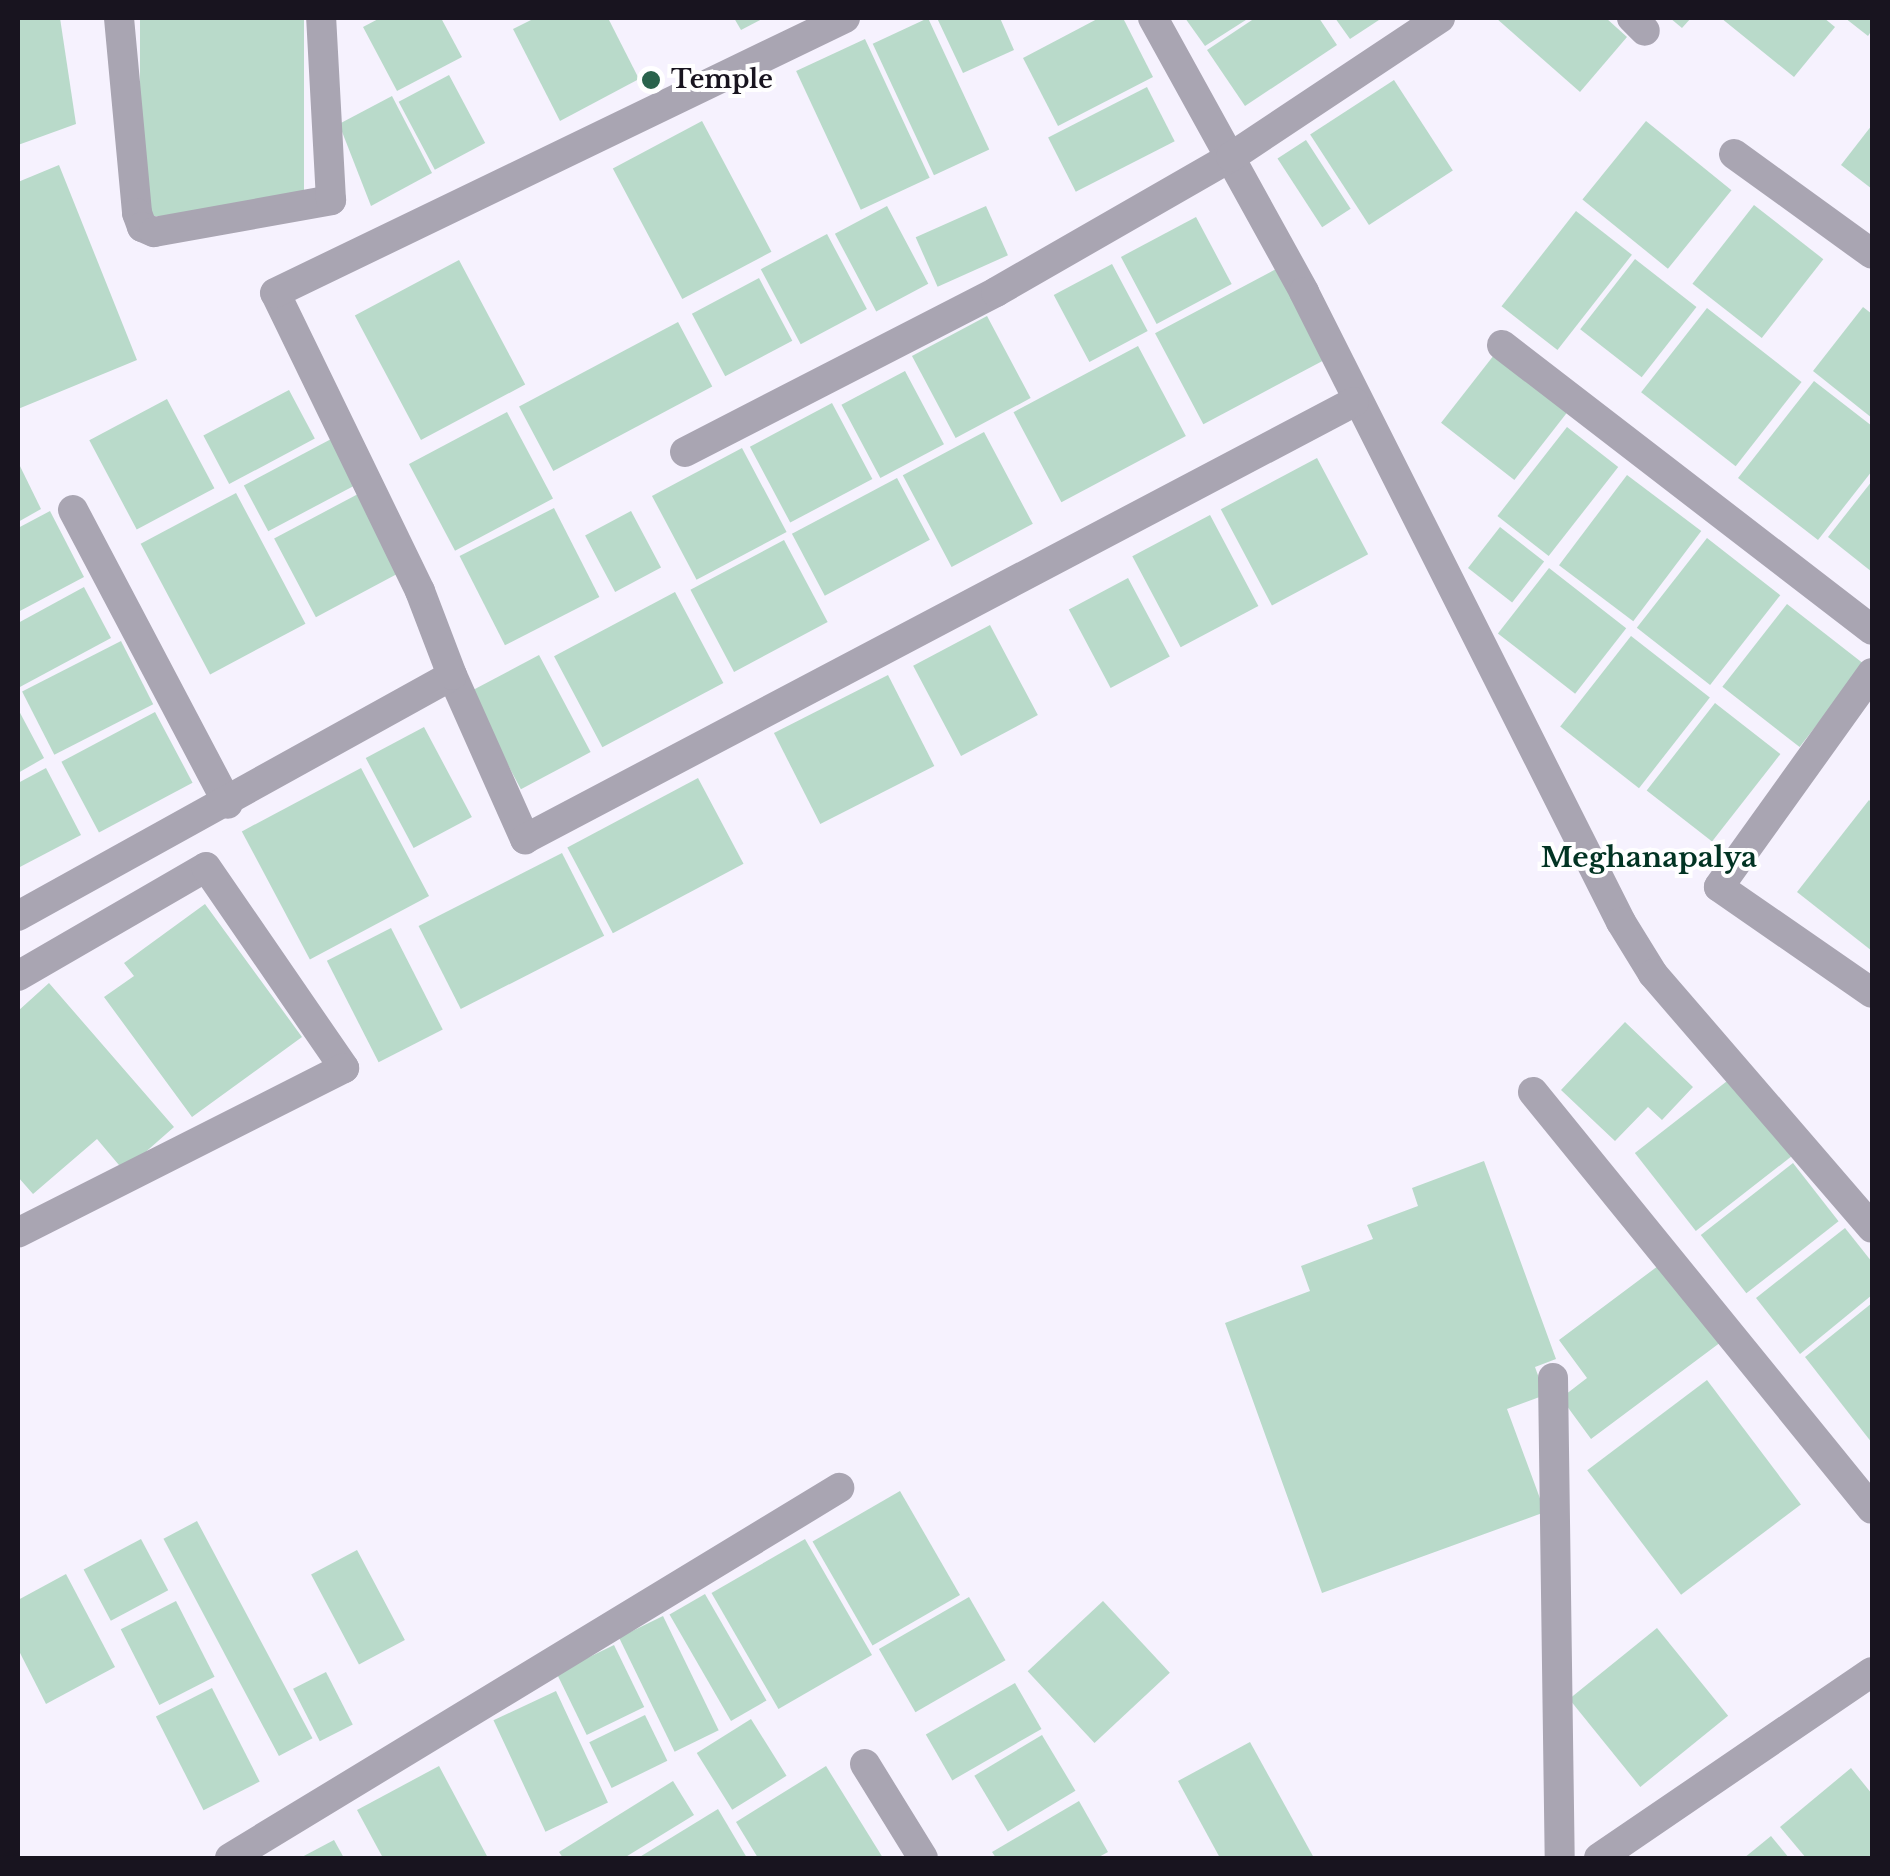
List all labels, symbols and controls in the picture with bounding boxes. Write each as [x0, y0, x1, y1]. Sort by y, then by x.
place label: Temple [671, 65, 773, 95]
marker: Temple [640, 69, 662, 91]
district label: Meghanapalya [1541, 841, 1757, 875]

